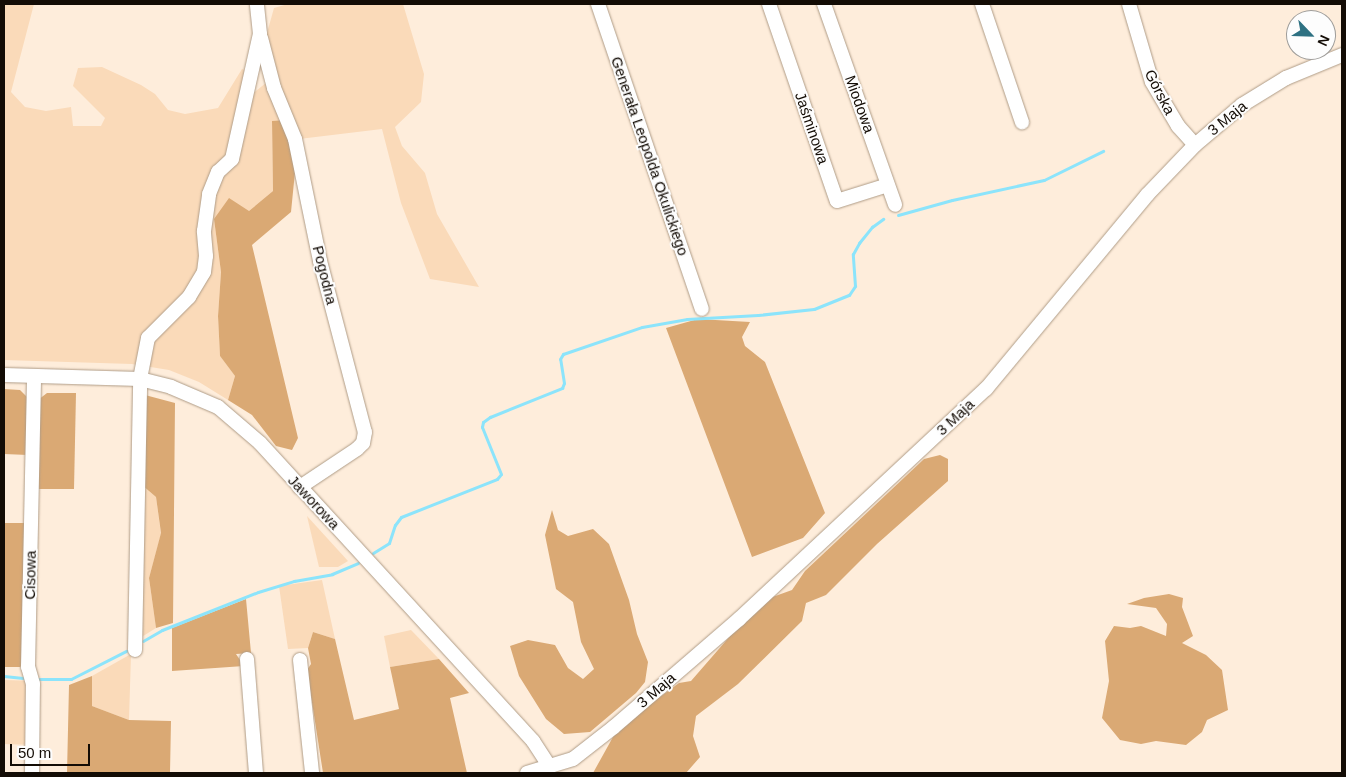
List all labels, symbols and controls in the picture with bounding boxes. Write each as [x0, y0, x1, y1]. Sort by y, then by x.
north arrow [1286, 10, 1336, 60]
text: N [1314, 33, 1333, 49]
street label: Generała Leopolda Okulickiego [607, 54, 693, 258]
street label: Górska [1141, 66, 1179, 118]
street label: Miodowa [841, 73, 879, 135]
street label: Jaśminowa [791, 90, 833, 166]
street label: 3 Maja [1204, 97, 1250, 139]
street label: Pogodna [309, 244, 341, 306]
street label: 3 Maja [932, 395, 978, 439]
street label: Jaworowa [284, 471, 344, 533]
street label: Cisowa [21, 550, 39, 600]
street label: 3 Maja [633, 668, 679, 712]
scale bar [12, 734, 92, 766]
text: 50 m [18, 744, 51, 761]

